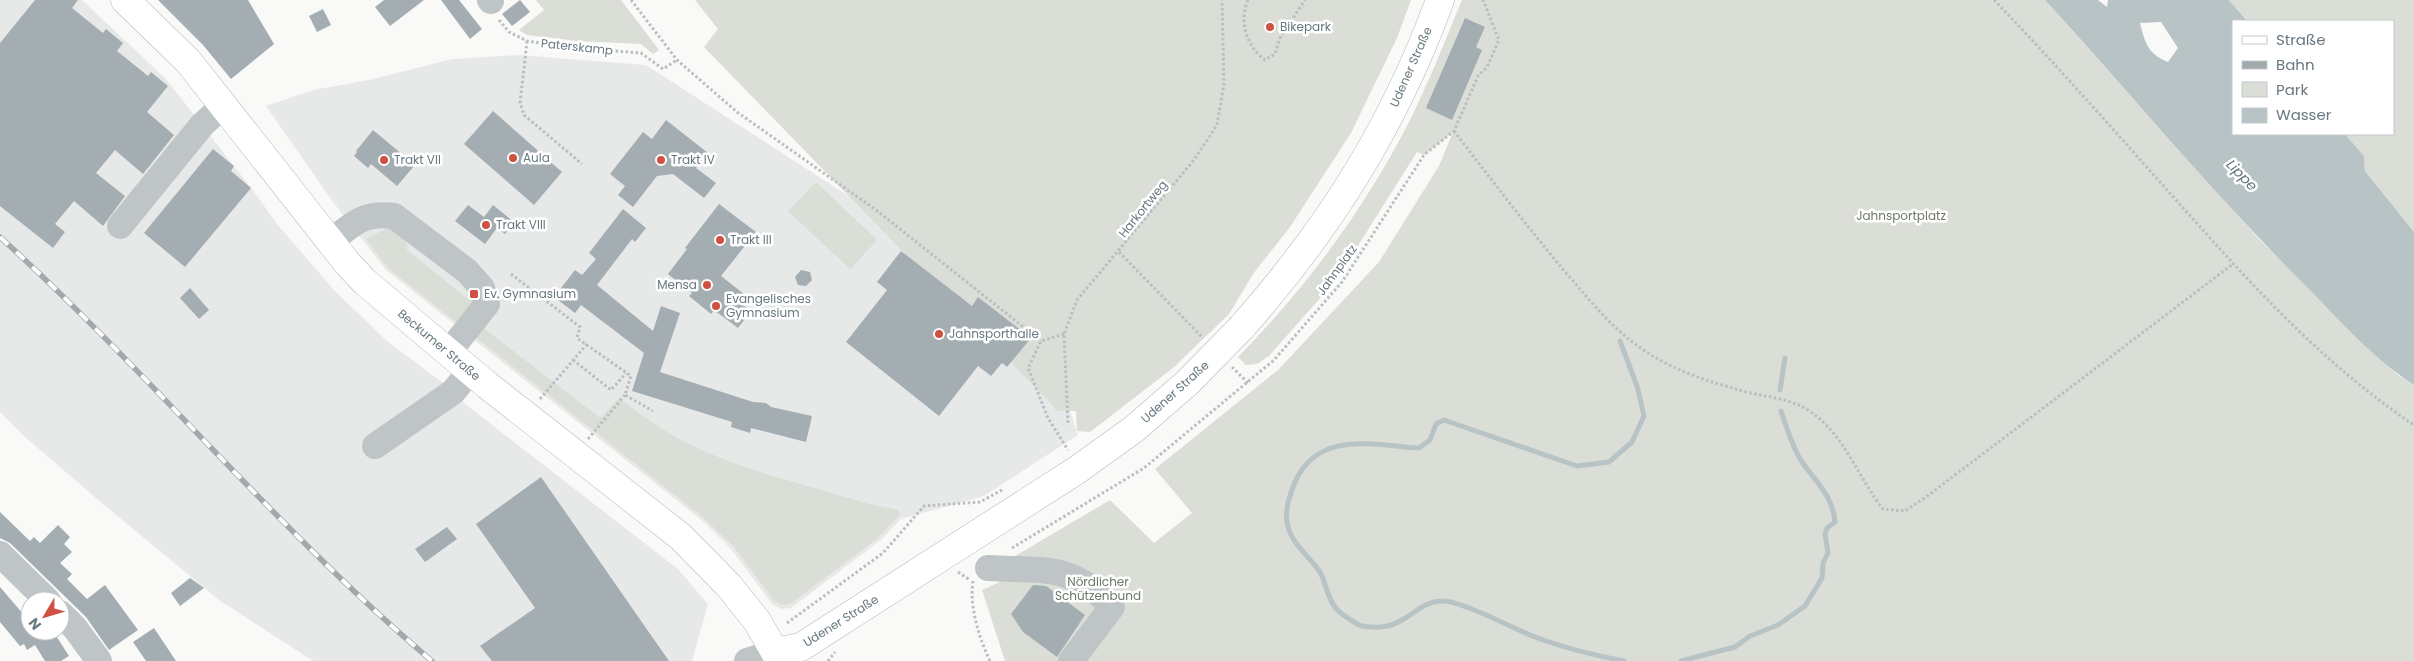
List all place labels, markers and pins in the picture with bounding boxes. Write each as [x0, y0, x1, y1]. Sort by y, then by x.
place label: Bikepark [1280, 18, 1332, 35]
marker: Bikepark [1264, 21, 1276, 33]
place label: Aula [523, 149, 550, 166]
place label: Trakt VII [394, 151, 441, 168]
place label: Trakt IV [671, 151, 715, 168]
marker: Aula [507, 152, 519, 164]
marker: Trakt VII [378, 154, 390, 166]
marker: Trakt IV [655, 154, 667, 166]
place label: Trakt VIII [496, 216, 546, 233]
marker: Trakt VIII [480, 219, 492, 231]
place label: Trakt III [730, 231, 772, 248]
marker: Trakt III [714, 234, 726, 246]
place label: Mensa [657, 276, 697, 293]
marker: Mensa [701, 279, 713, 291]
place label: Ev. Gymnasium [484, 285, 576, 302]
marker: Ev. Gymnasium [468, 288, 480, 300]
place label: Evangelisches Gymnasium [726, 290, 811, 321]
marker: Evangelisches Gymnasium [710, 300, 722, 312]
place label: Jahnsporthalle [949, 325, 1039, 342]
marker: Jahnsporthalle [933, 328, 945, 340]

